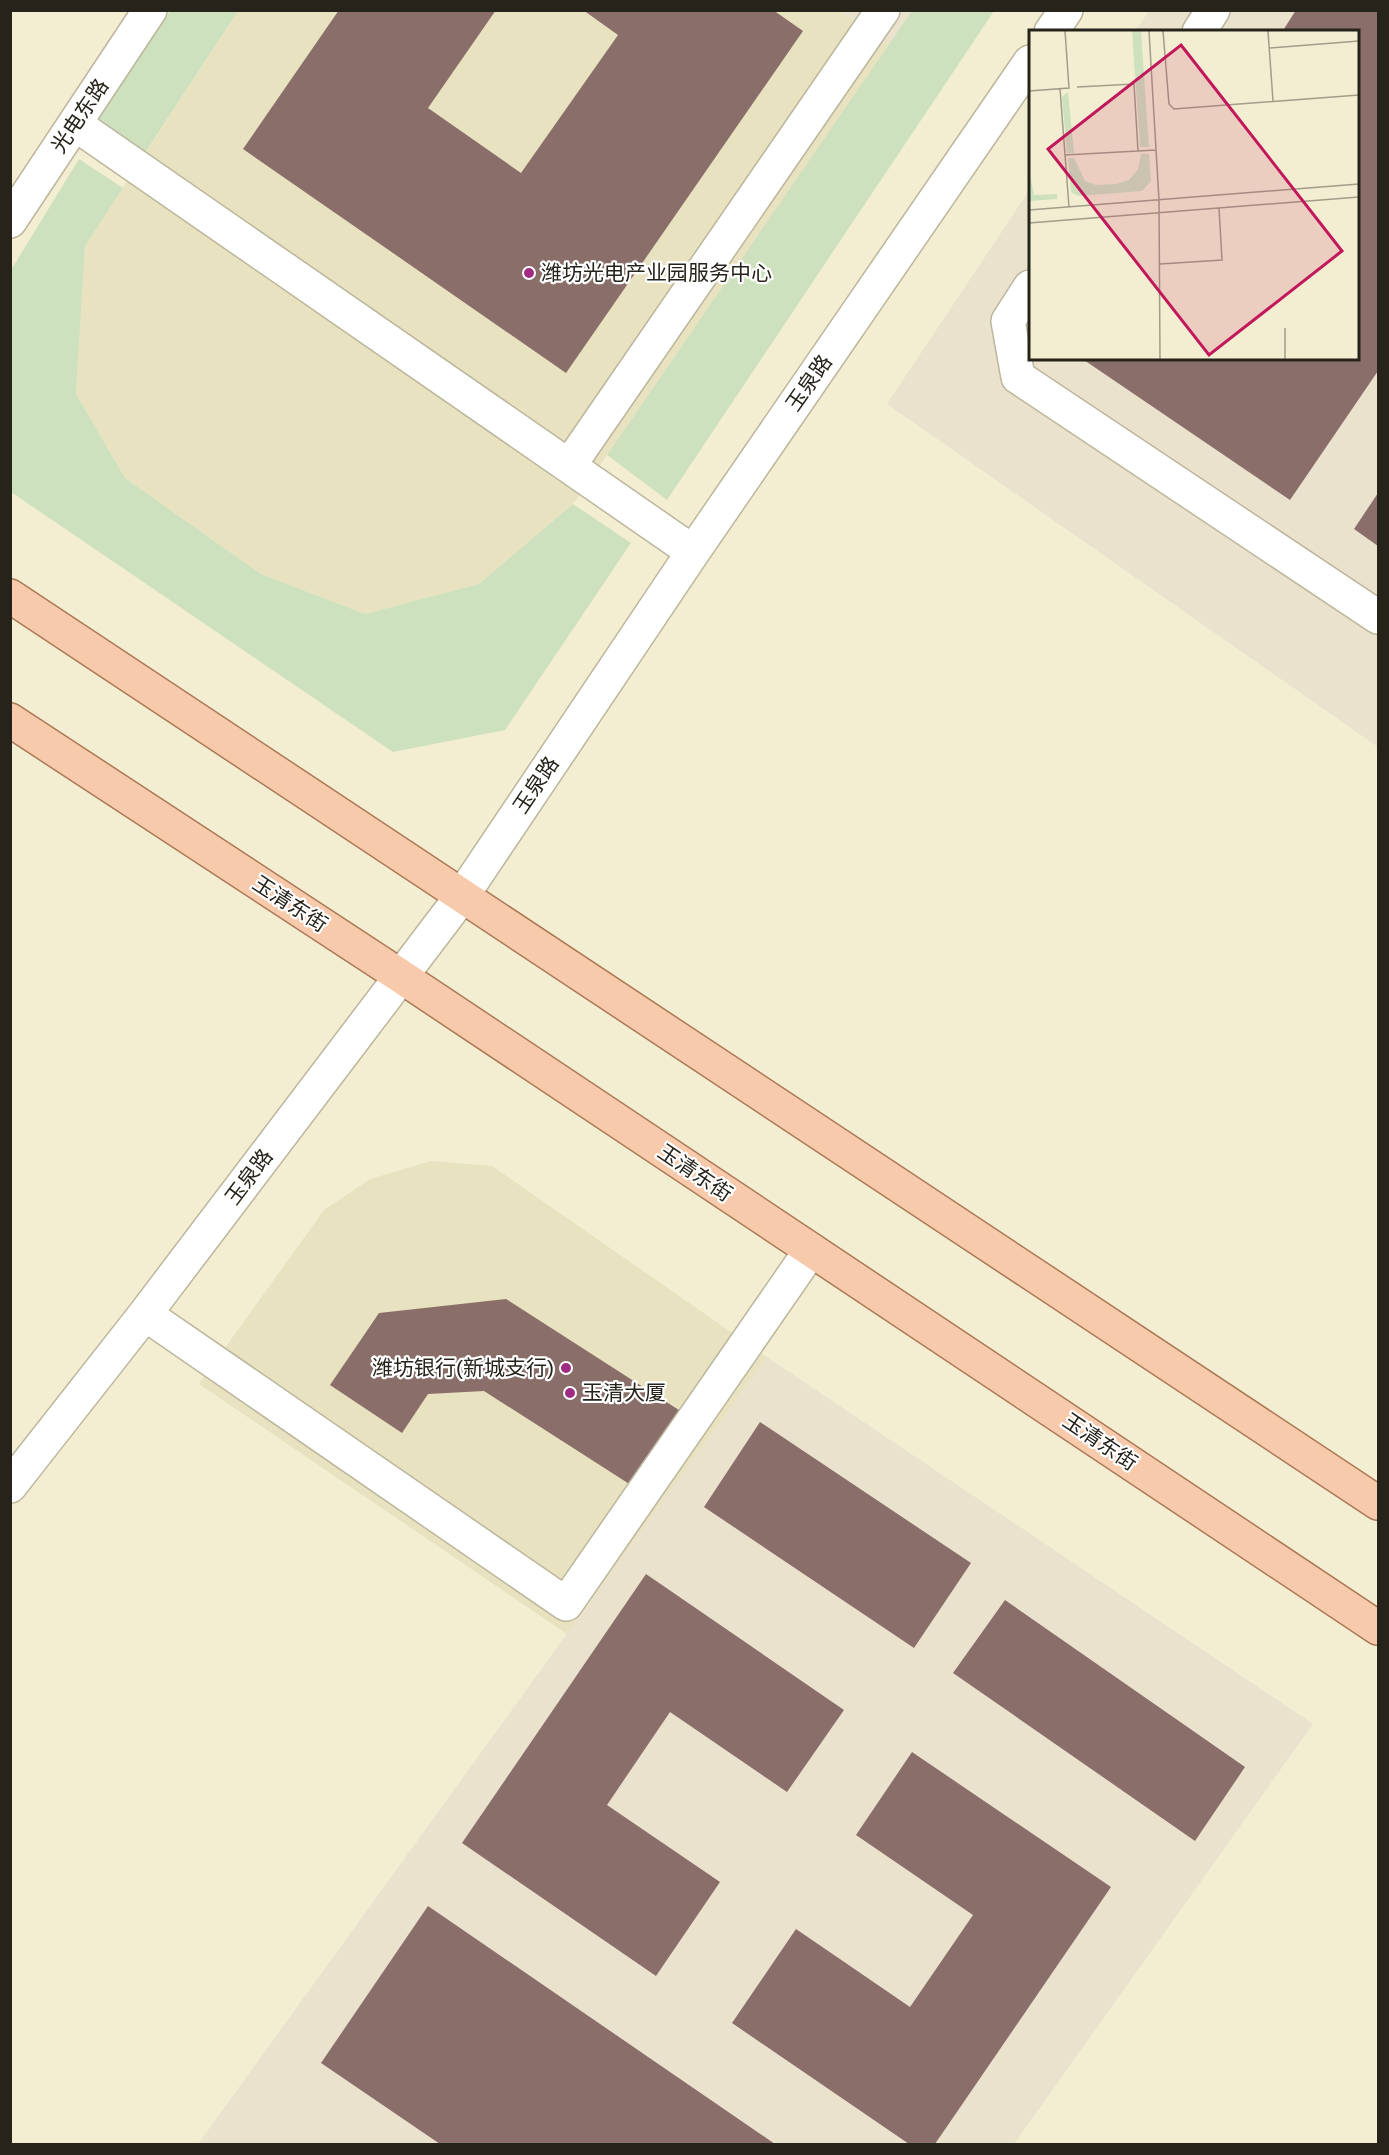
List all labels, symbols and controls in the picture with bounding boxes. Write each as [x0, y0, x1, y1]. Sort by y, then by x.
inset map [1029, 30, 1359, 360]
street label: 光电东路 [47, 74, 113, 157]
place label: 潍坊光电产业园服务中心 [541, 261, 772, 284]
marker: 潍坊光电产业园服务中心 [522, 266, 536, 280]
street label: 玉泉路 [781, 350, 836, 415]
street label: 玉泉路 [508, 752, 563, 817]
street label: 玉清东街 [249, 871, 332, 936]
street label: 玉清东街 [654, 1140, 737, 1206]
street label: 玉泉路 [220, 1145, 277, 1209]
place label: 潍坊银行(新城支行) [372, 1356, 554, 1379]
marker: 潍坊银行(新城支行) [559, 1361, 573, 1375]
place label: 玉清大厦 [582, 1381, 666, 1404]
marker: 玉清大厦 [563, 1386, 577, 1400]
street label: 玉清东街 [1059, 1409, 1142, 1475]

